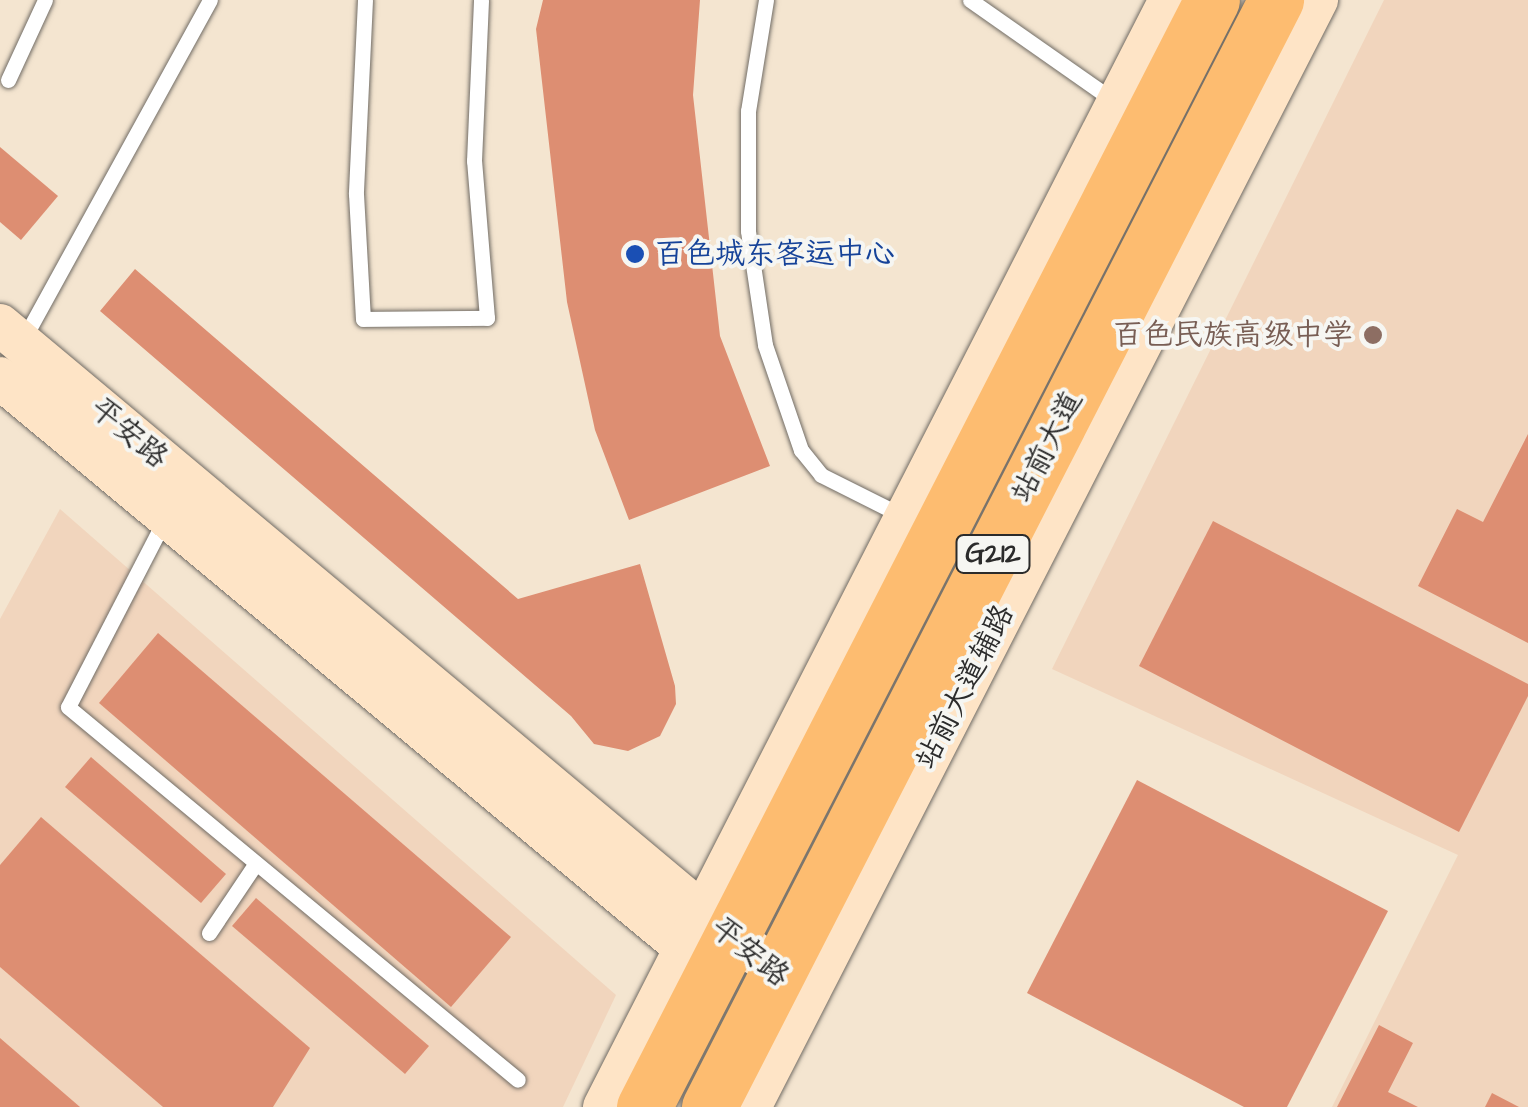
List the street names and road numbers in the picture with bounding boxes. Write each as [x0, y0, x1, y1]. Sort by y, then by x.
street label: 站前大道 [1004, 385, 1090, 509]
street label: 平安路 [83, 390, 175, 476]
road number: G212 [953, 531, 1033, 577]
street label: 站前大道辅路 [908, 599, 1022, 775]
street label: 平安路 [704, 910, 796, 994]

